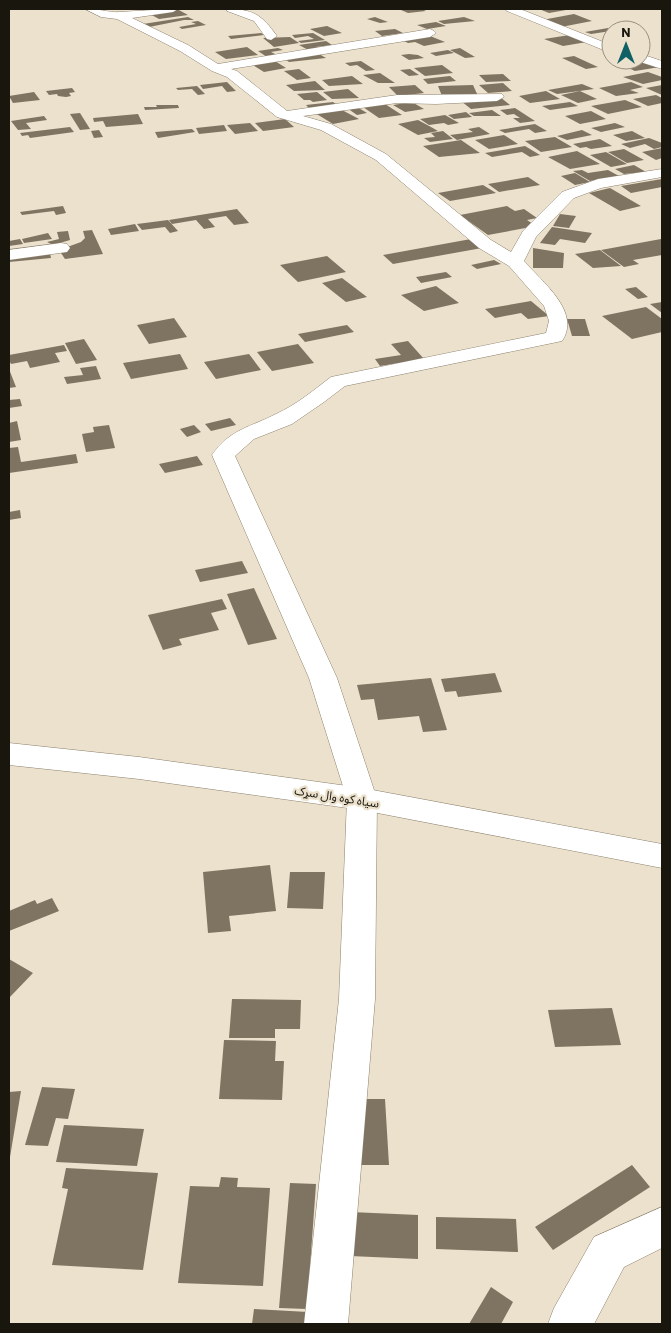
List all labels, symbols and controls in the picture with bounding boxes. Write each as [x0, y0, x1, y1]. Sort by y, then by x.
north arrow [601, 20, 651, 70]
text: N [621, 23, 631, 40]
street label: سیاه کوه وال سړک [293, 782, 380, 811]

